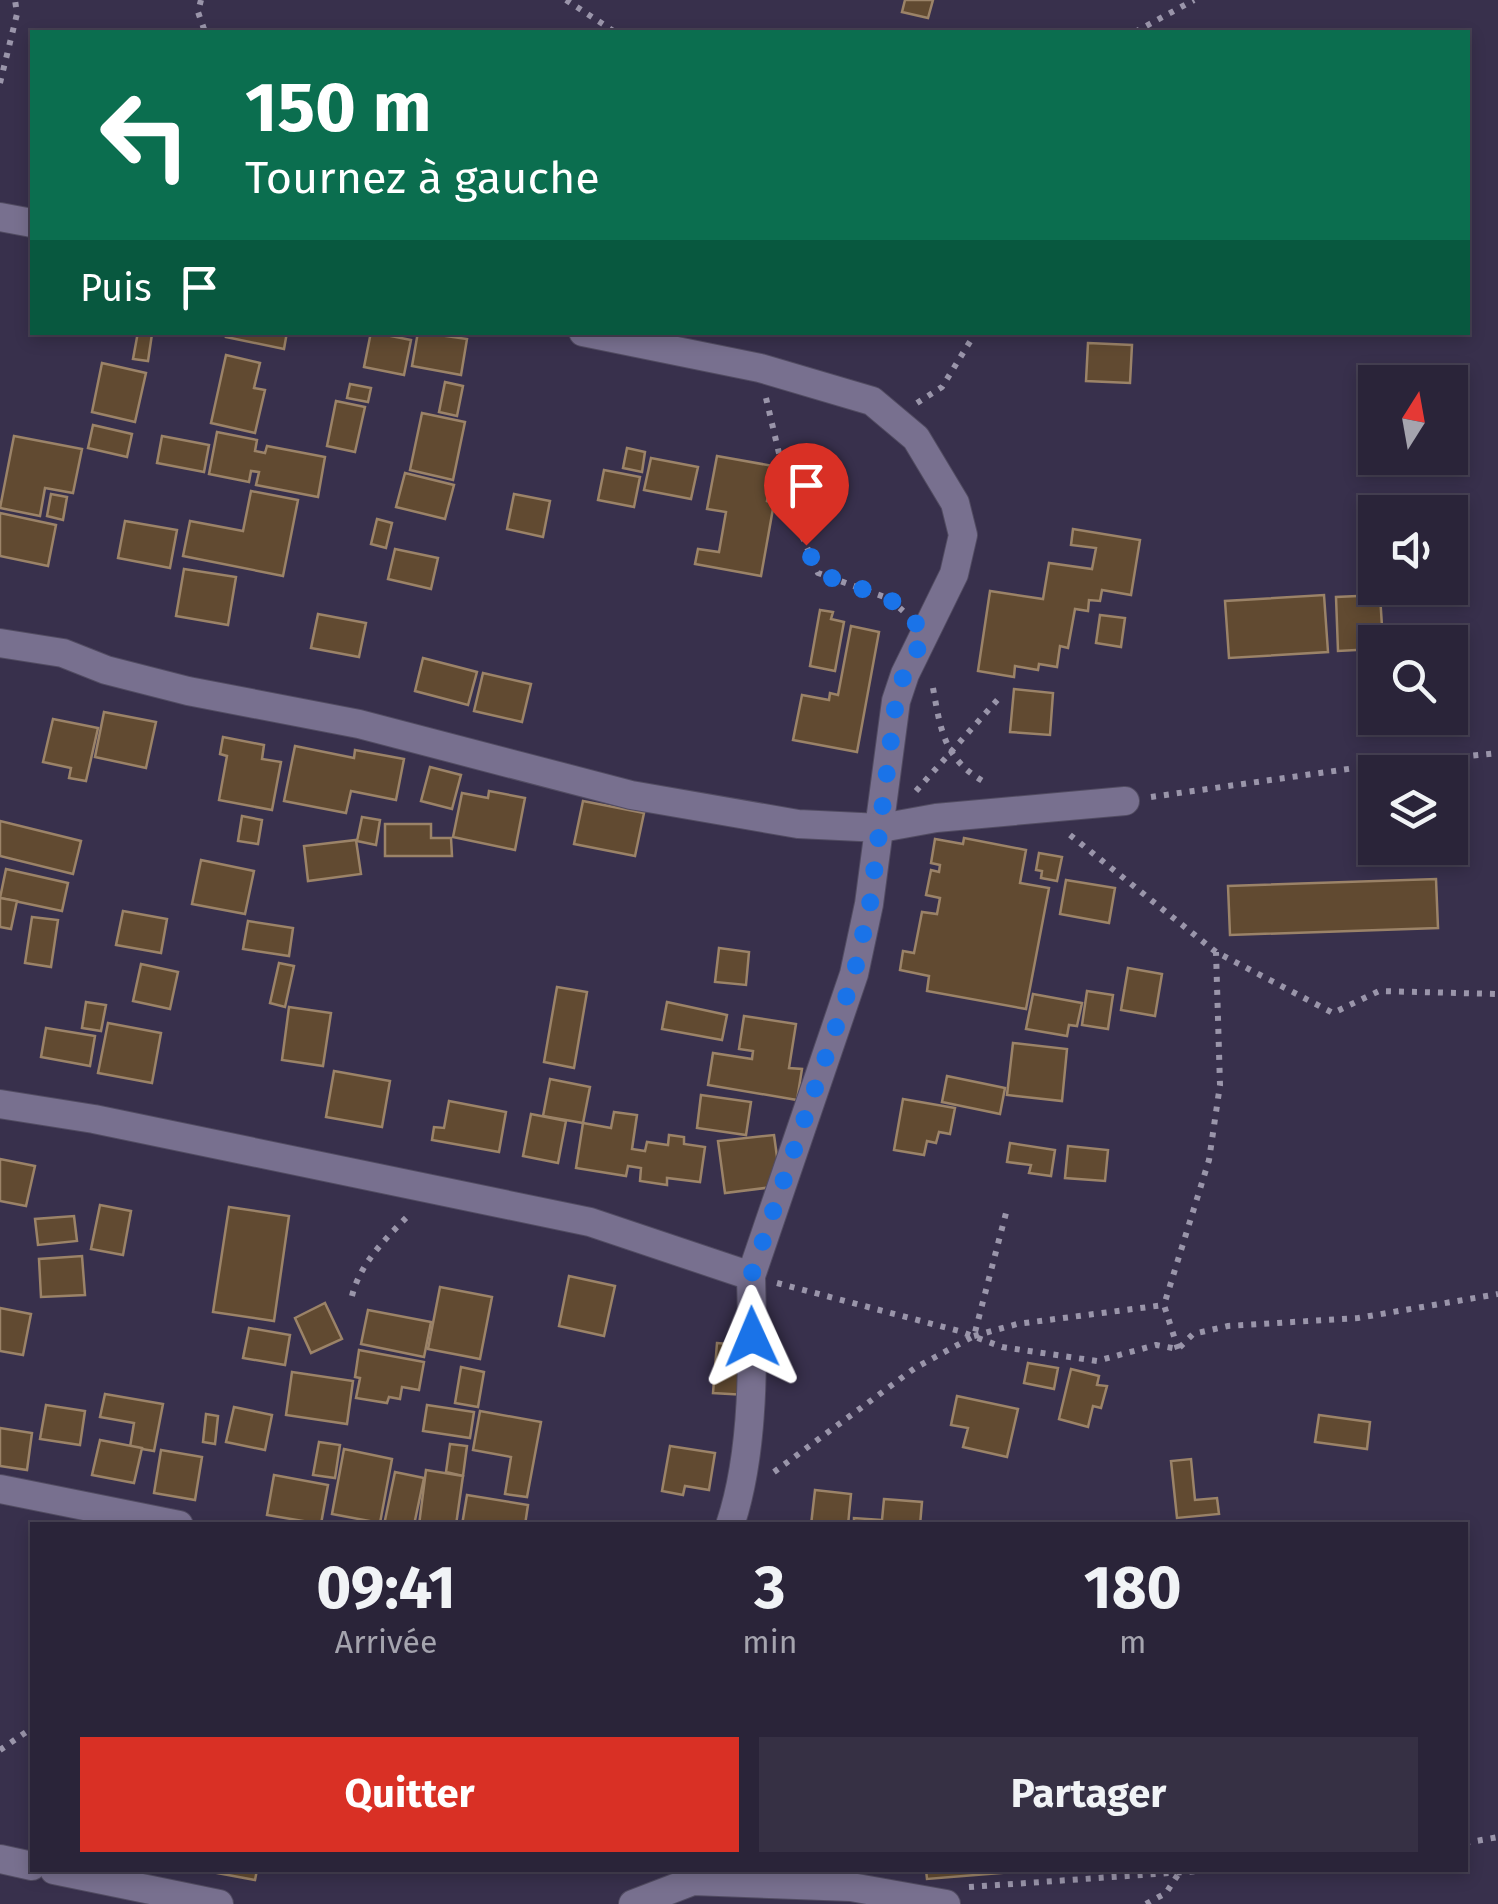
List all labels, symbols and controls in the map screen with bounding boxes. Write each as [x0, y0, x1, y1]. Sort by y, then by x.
text: 150 m [245, 66, 432, 150]
icon: left [80, 70, 210, 200]
text: Tournez à gauche [245, 151, 600, 205]
icon: arrive [172, 260, 227, 315]
text: Puis [80, 265, 152, 311]
north arrow [1358, 365, 1468, 475]
map controls [1358, 365, 1468, 865]
pin [764, 443, 849, 546]
icon: arrive [779, 458, 834, 513]
button: sound [1358, 495, 1468, 605]
button: search [1358, 625, 1468, 735]
button: layers [1358, 755, 1468, 865]
position arrow [700, 1285, 804, 1389]
text: 09:41 [316, 1552, 456, 1624]
text: 3 [754, 1552, 785, 1624]
text: 180 [1084, 1552, 1182, 1624]
text: Arrivée [335, 1623, 437, 1661]
text: min [742, 1623, 797, 1661]
text: m [1119, 1623, 1146, 1661]
button: Quitter [80, 1737, 739, 1852]
button: Partager [759, 1737, 1418, 1852]

